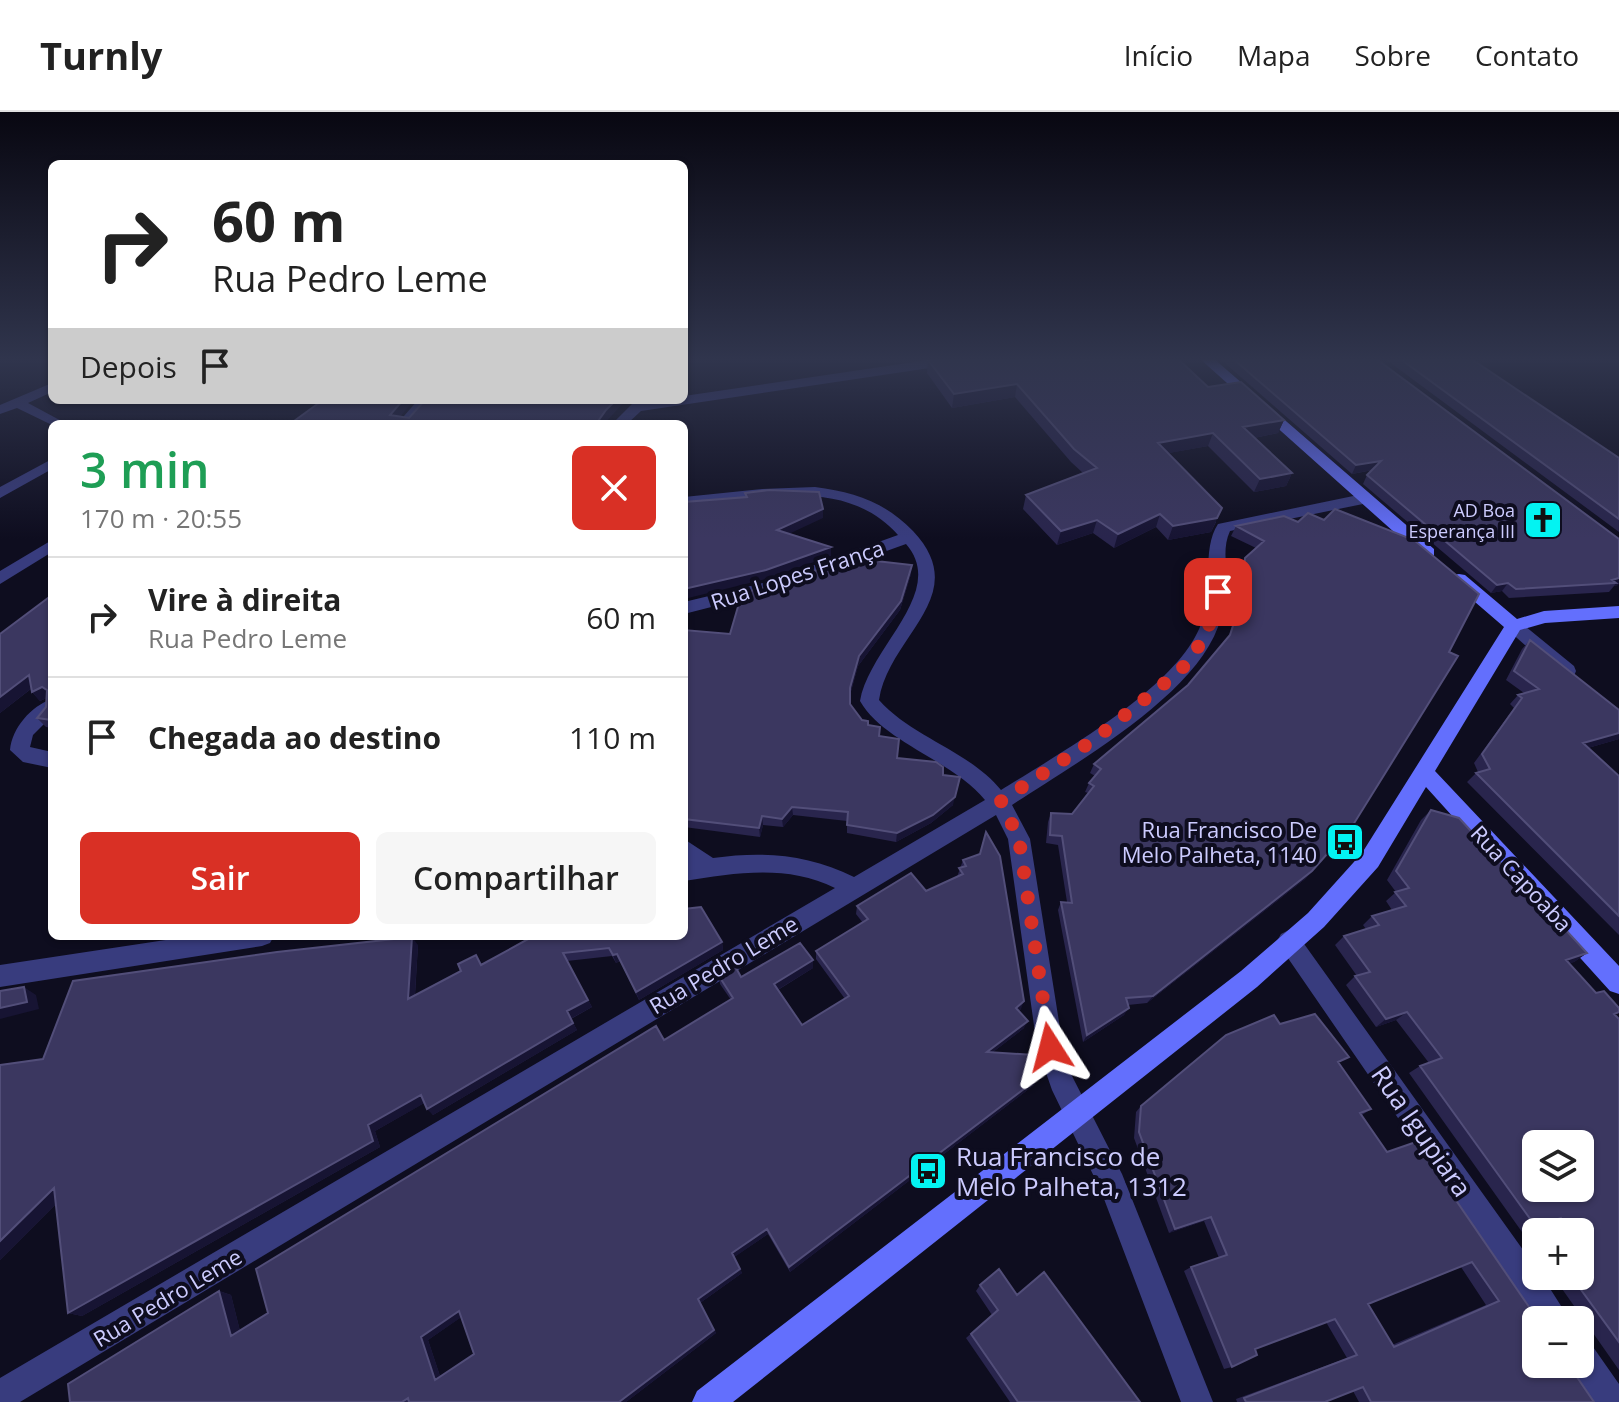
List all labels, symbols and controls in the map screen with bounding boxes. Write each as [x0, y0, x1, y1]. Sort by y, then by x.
text: Turnly [40, 29, 162, 81]
text: Início [1124, 36, 1193, 74]
text: Mapa [1237, 36, 1310, 74]
text: Sobre [1354, 36, 1431, 74]
text: Contato [1475, 36, 1579, 74]
text: 60 m [212, 182, 346, 258]
icon: right [80, 192, 184, 296]
text: Rua Pedro Leme [212, 254, 488, 303]
icon: arrive [193, 344, 237, 388]
text: Depois [80, 346, 177, 387]
text: 3 min [80, 437, 210, 502]
button: close [572, 446, 656, 530]
place label: AD Boa Esperança III [1409, 498, 1515, 543]
church icon: AD Boa Esperança III [1522, 499, 1564, 541]
text: 170 m · 20:55 [80, 500, 242, 536]
street label: Rua Lopes França [706, 532, 888, 616]
pin [1184, 558, 1252, 626]
icon: arrive [1196, 570, 1240, 614]
text: Vire à direita [148, 579, 342, 620]
icon: right [80, 595, 124, 639]
text: 60 m [586, 597, 656, 638]
text: Rua Pedro Leme [148, 620, 347, 656]
icon: arrive [80, 715, 124, 759]
text: Chegada ao destino [148, 717, 441, 758]
text: 110 m [569, 717, 656, 758]
place label: Rua Francisco De Melo Palheta, 1140 [1122, 814, 1317, 869]
street label: Rua Capoaba [1465, 818, 1579, 938]
bus stop icon: Rua Francisco De Melo Palheta, 1140 [1324, 821, 1366, 863]
button: Sair [80, 832, 360, 924]
button: Compartilhar [376, 832, 656, 924]
street label: Rua Pedro Leme [643, 908, 803, 1020]
position arrow [1008, 1005, 1092, 1089]
street label: Rua Igupiara [1364, 1058, 1480, 1204]
map controls [1522, 1130, 1594, 1378]
button: layers [1522, 1130, 1594, 1202]
place label: Rua Francisco de Melo Palheta, 1312 [956, 1138, 1187, 1204]
bus stop icon: Rua Francisco de Melo Palheta, 1312 [907, 1150, 949, 1192]
button: + [1522, 1218, 1594, 1290]
street label: Rua Pedro Leme [87, 1241, 247, 1353]
button: − [1522, 1306, 1594, 1378]

